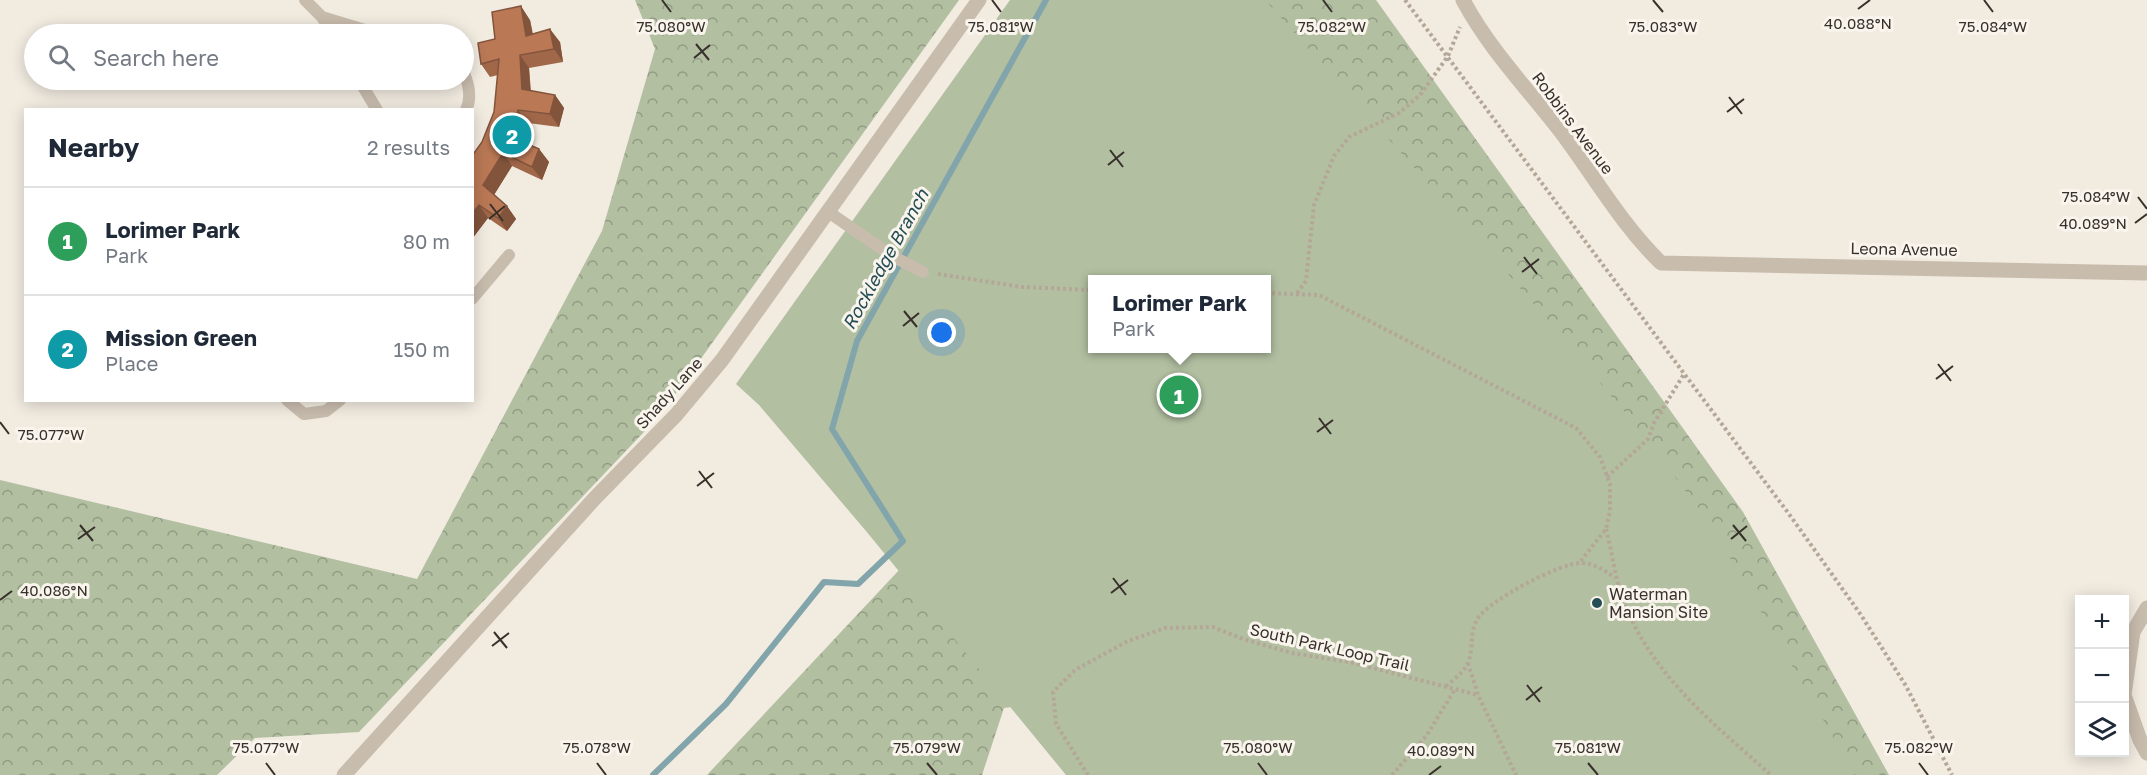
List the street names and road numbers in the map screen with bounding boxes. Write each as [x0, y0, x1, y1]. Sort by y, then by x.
street label: Robbins Avenue [1528, 68, 1618, 178]
street label: Leona Avenue [1850, 238, 1958, 260]
street label: Shady Lane [632, 353, 706, 433]
street label: South Park Loop Trail [1248, 619, 1412, 675]

